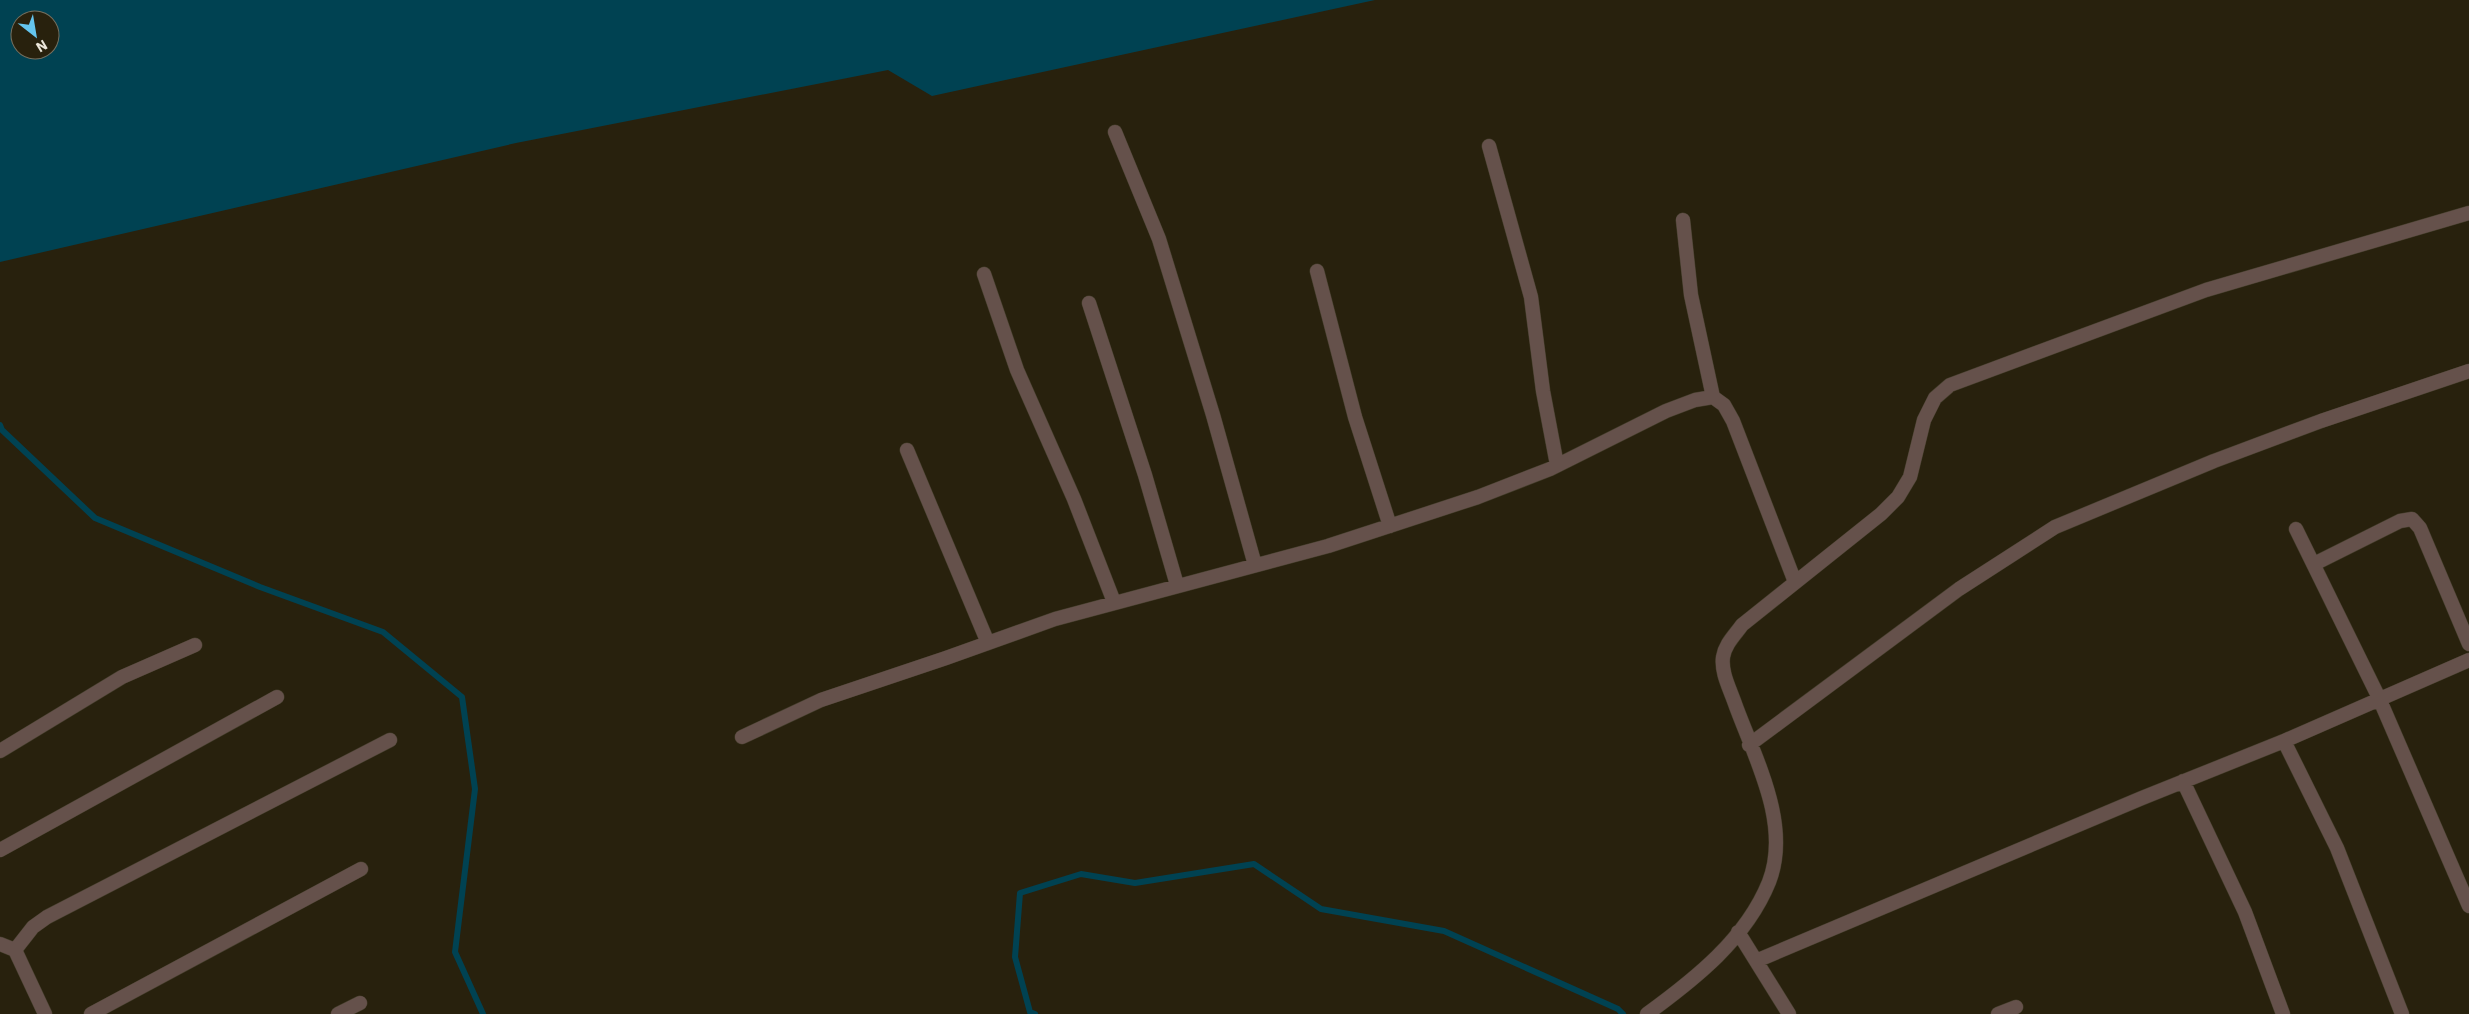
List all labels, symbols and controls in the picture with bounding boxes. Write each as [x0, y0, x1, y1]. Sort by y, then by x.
north arrow [10, 10, 60, 60]
text: N [33, 36, 51, 56]

